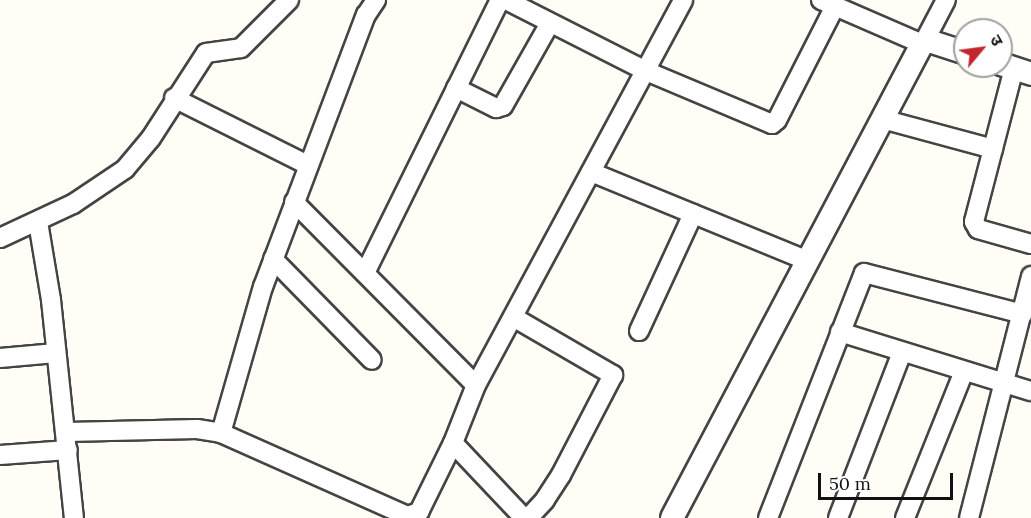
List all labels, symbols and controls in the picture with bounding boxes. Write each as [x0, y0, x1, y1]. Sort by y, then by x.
north arrow [953, 18, 1013, 78]
text: उ [986, 31, 1008, 49]
scale bar [821, 461, 956, 499]
text: 50 m [829, 472, 871, 495]

